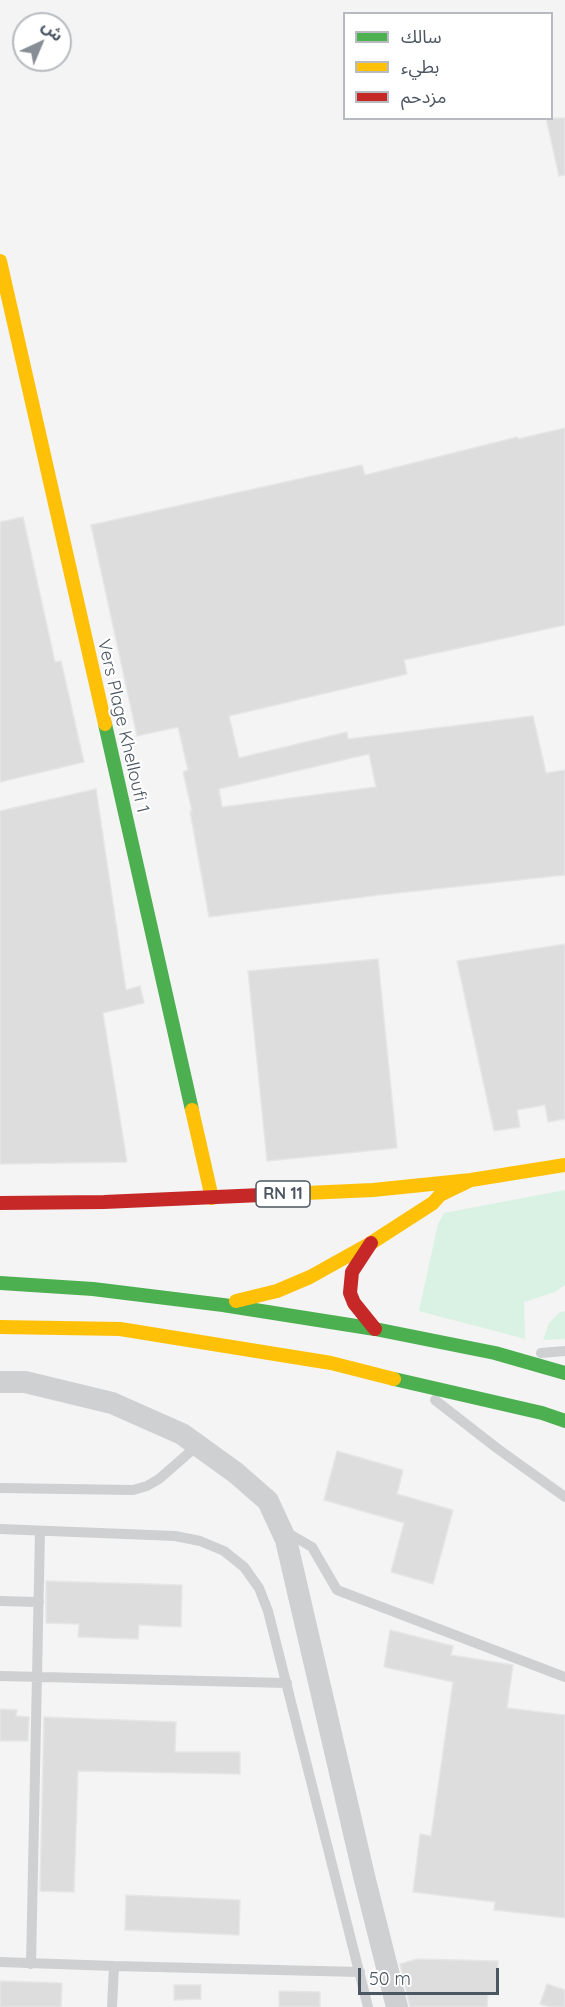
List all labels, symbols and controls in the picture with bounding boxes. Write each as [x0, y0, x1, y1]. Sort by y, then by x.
north arrow [12, 12, 72, 72]
legend [343, 12, 553, 120]
text: ش [38, 16, 68, 45]
text: سالك [401, 25, 442, 48]
text: بطيء [401, 55, 439, 78]
text: مزدحم [401, 85, 446, 108]
street label: Vers Plage Khelloufi 1 [93, 637, 153, 815]
road number: RN 11 [256, 1181, 310, 1207]
scale bar [361, 1956, 502, 1994]
text: 50 m [369, 1967, 411, 1990]

